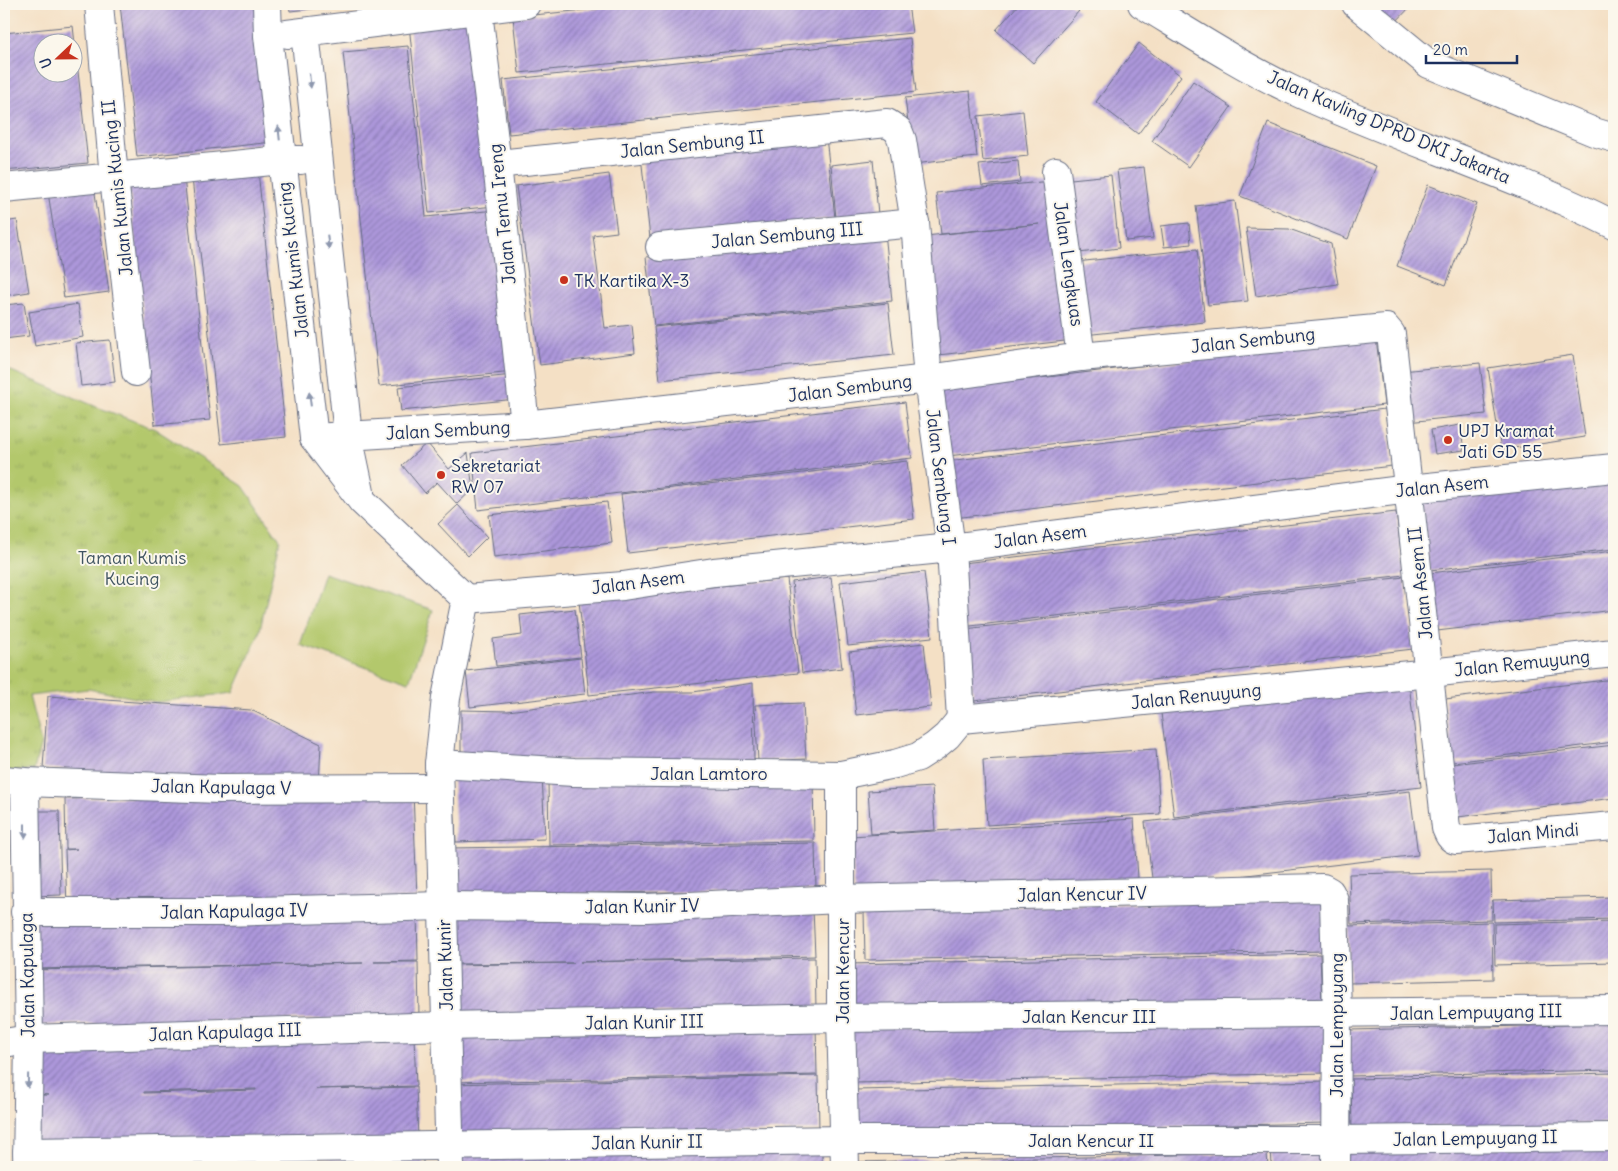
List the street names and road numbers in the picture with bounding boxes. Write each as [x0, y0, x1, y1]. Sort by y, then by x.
street label: Jalan Kavling DPRD DKI Jakarta [1264, 65, 1514, 189]
street label: Jalan Kumis Kucing II [96, 99, 138, 277]
street label: Jalan Sembung II [619, 125, 765, 163]
street label: Jalan Temu Ireng [483, 142, 521, 286]
street label: Jalan Kumis Kucing [272, 181, 314, 339]
street label: Jalan Lengkuas [1049, 200, 1089, 328]
street label: Jalan Sembung III [710, 217, 864, 253]
street label: Jalan Sembung [1190, 322, 1316, 358]
street label: Jalan Sembung [787, 369, 913, 407]
street label: Jalan Sembung I [921, 408, 961, 547]
street label: Jalan Sembung [385, 415, 511, 445]
street label: Jalan Asem [1394, 470, 1490, 502]
street label: Jalan Asem [992, 519, 1088, 553]
street label: Jalan Asem II [1403, 525, 1437, 641]
street label: Jalan Asem [590, 565, 686, 599]
street label: Jalan Remuyung [1453, 644, 1591, 682]
street label: Jalan Renuyung [1130, 678, 1262, 714]
street label: Jalan Lamtoro [650, 762, 768, 785]
street label: Jalan Kapulaga V [151, 774, 291, 800]
street label: Jalan Mindi [1486, 818, 1580, 848]
street label: Jalan Kencur IV [1017, 881, 1147, 907]
street label: Jalan Kunir IV [584, 893, 700, 919]
street label: Jalan Kapulaga IV [160, 898, 308, 924]
street label: Jalan Kapulaga [14, 912, 40, 1038]
street label: Jalan Kencur [831, 917, 854, 1024]
street label: Jalan Kunir [432, 918, 458, 1011]
street label: Jalan Lempuyang [1325, 953, 1348, 1097]
street label: Jalan Lempuyang III [1390, 999, 1563, 1025]
street label: Jalan Kencur III [1022, 1005, 1156, 1028]
street label: Jalan Kunir III [584, 1009, 704, 1035]
street label: Jalan Kapulaga III [148, 1018, 302, 1046]
street label: Jalan Lempuyang II [1392, 1125, 1558, 1151]
street label: Jalan Kencur II [1028, 1129, 1154, 1152]
street label: Jalan Kunir II [591, 1130, 703, 1154]

